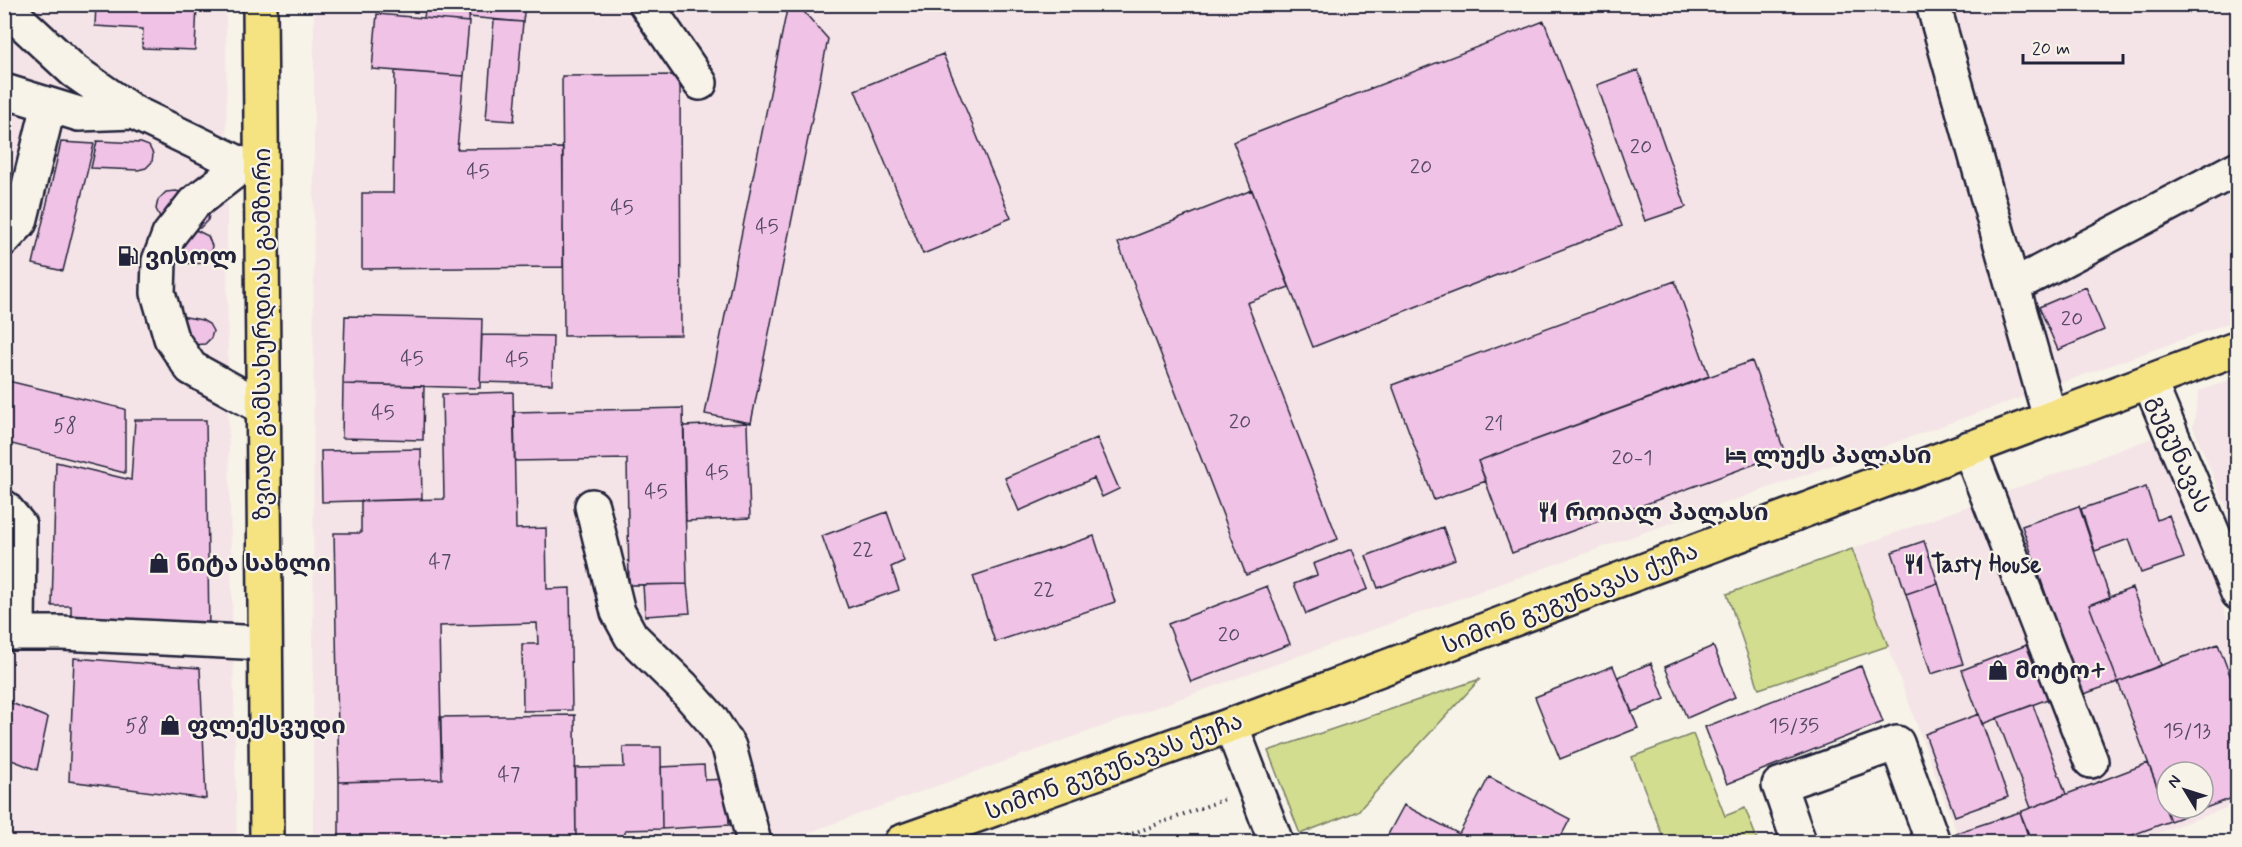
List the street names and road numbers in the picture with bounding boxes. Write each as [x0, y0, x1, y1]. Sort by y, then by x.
street label: ზვიად გამსახურდიას გამზირი [248, 148, 279, 520]
street label: გუგუნავას [2140, 391, 2217, 519]
street label: სიმონ გუგუნავას ქუჩა [1438, 536, 1703, 663]
street label: სიმონ გუგუნავას ქუჩა [982, 706, 1247, 828]

